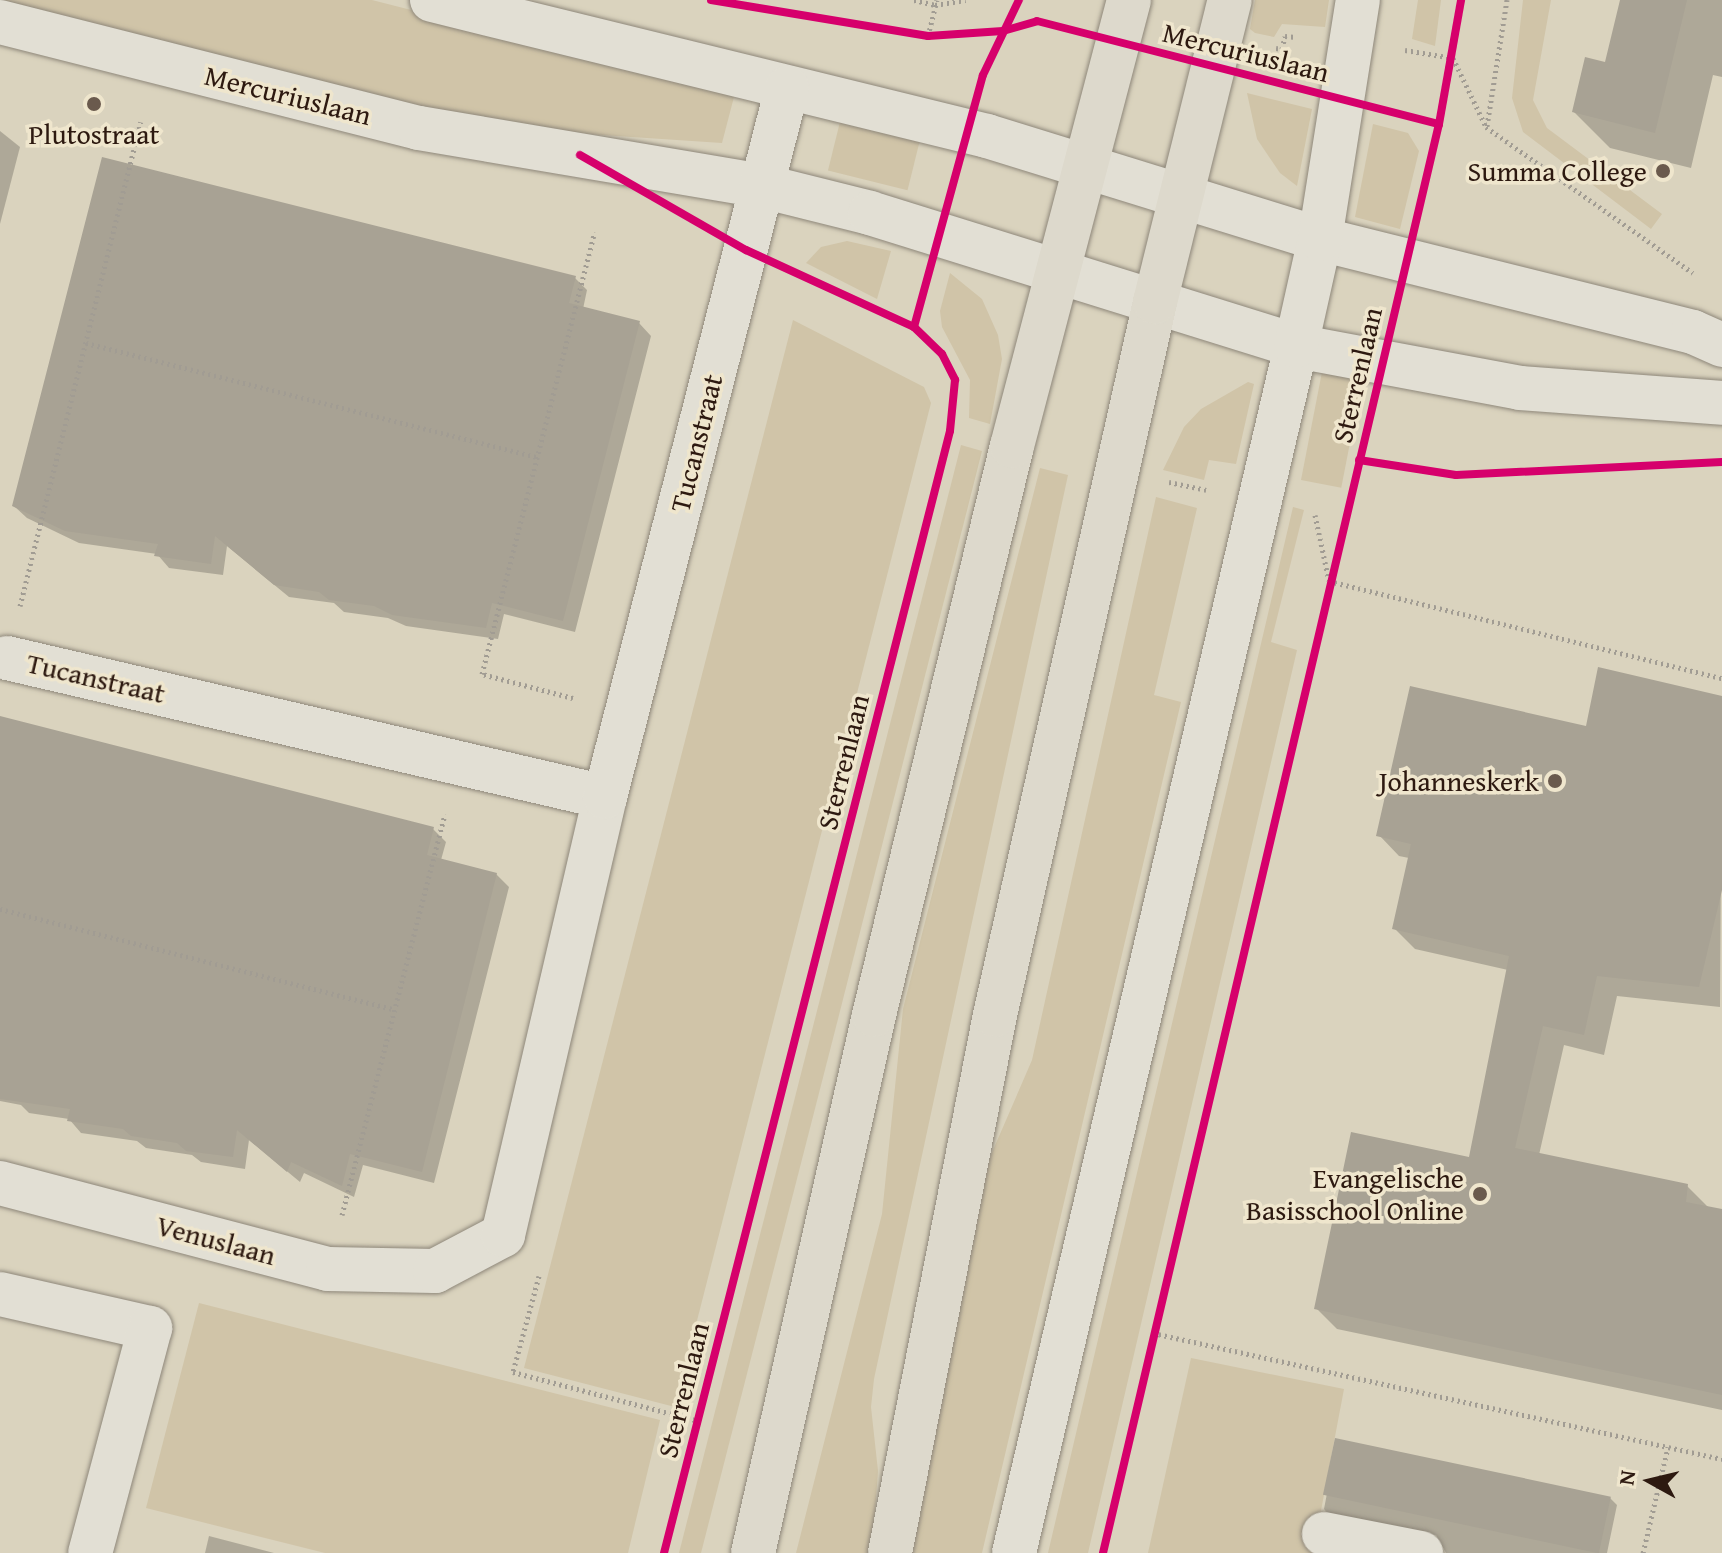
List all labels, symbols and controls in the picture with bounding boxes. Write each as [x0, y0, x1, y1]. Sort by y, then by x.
street label: Mercuriuslaan [1159, 15, 1333, 89]
street label: Mercuriuslaan [201, 58, 375, 132]
marker: Plutostraat [85, 95, 103, 113]
place label: Plutostraat [29, 117, 159, 151]
place label: Summa College [1468, 154, 1647, 188]
marker: Summa College [1654, 162, 1672, 180]
street label: Sterrenlaan [1325, 304, 1389, 446]
street label: Tucanstraat [663, 371, 729, 515]
street label: Tucanstraat [24, 646, 168, 710]
street label: Sterrenlaan [810, 691, 876, 833]
place label: Johanneskerk [1379, 764, 1539, 798]
marker: Johanneskerk [1546, 772, 1564, 790]
place label: Evangelische Basisschool Online [1246, 1161, 1464, 1227]
marker: Evangelische Basisschool Online [1471, 1185, 1489, 1203]
street label: Venuslaan [153, 1208, 279, 1272]
street label: Sterrenlaan [650, 1319, 716, 1461]
north arrow [1610, 1441, 1690, 1521]
text: N [1609, 1468, 1643, 1487]

